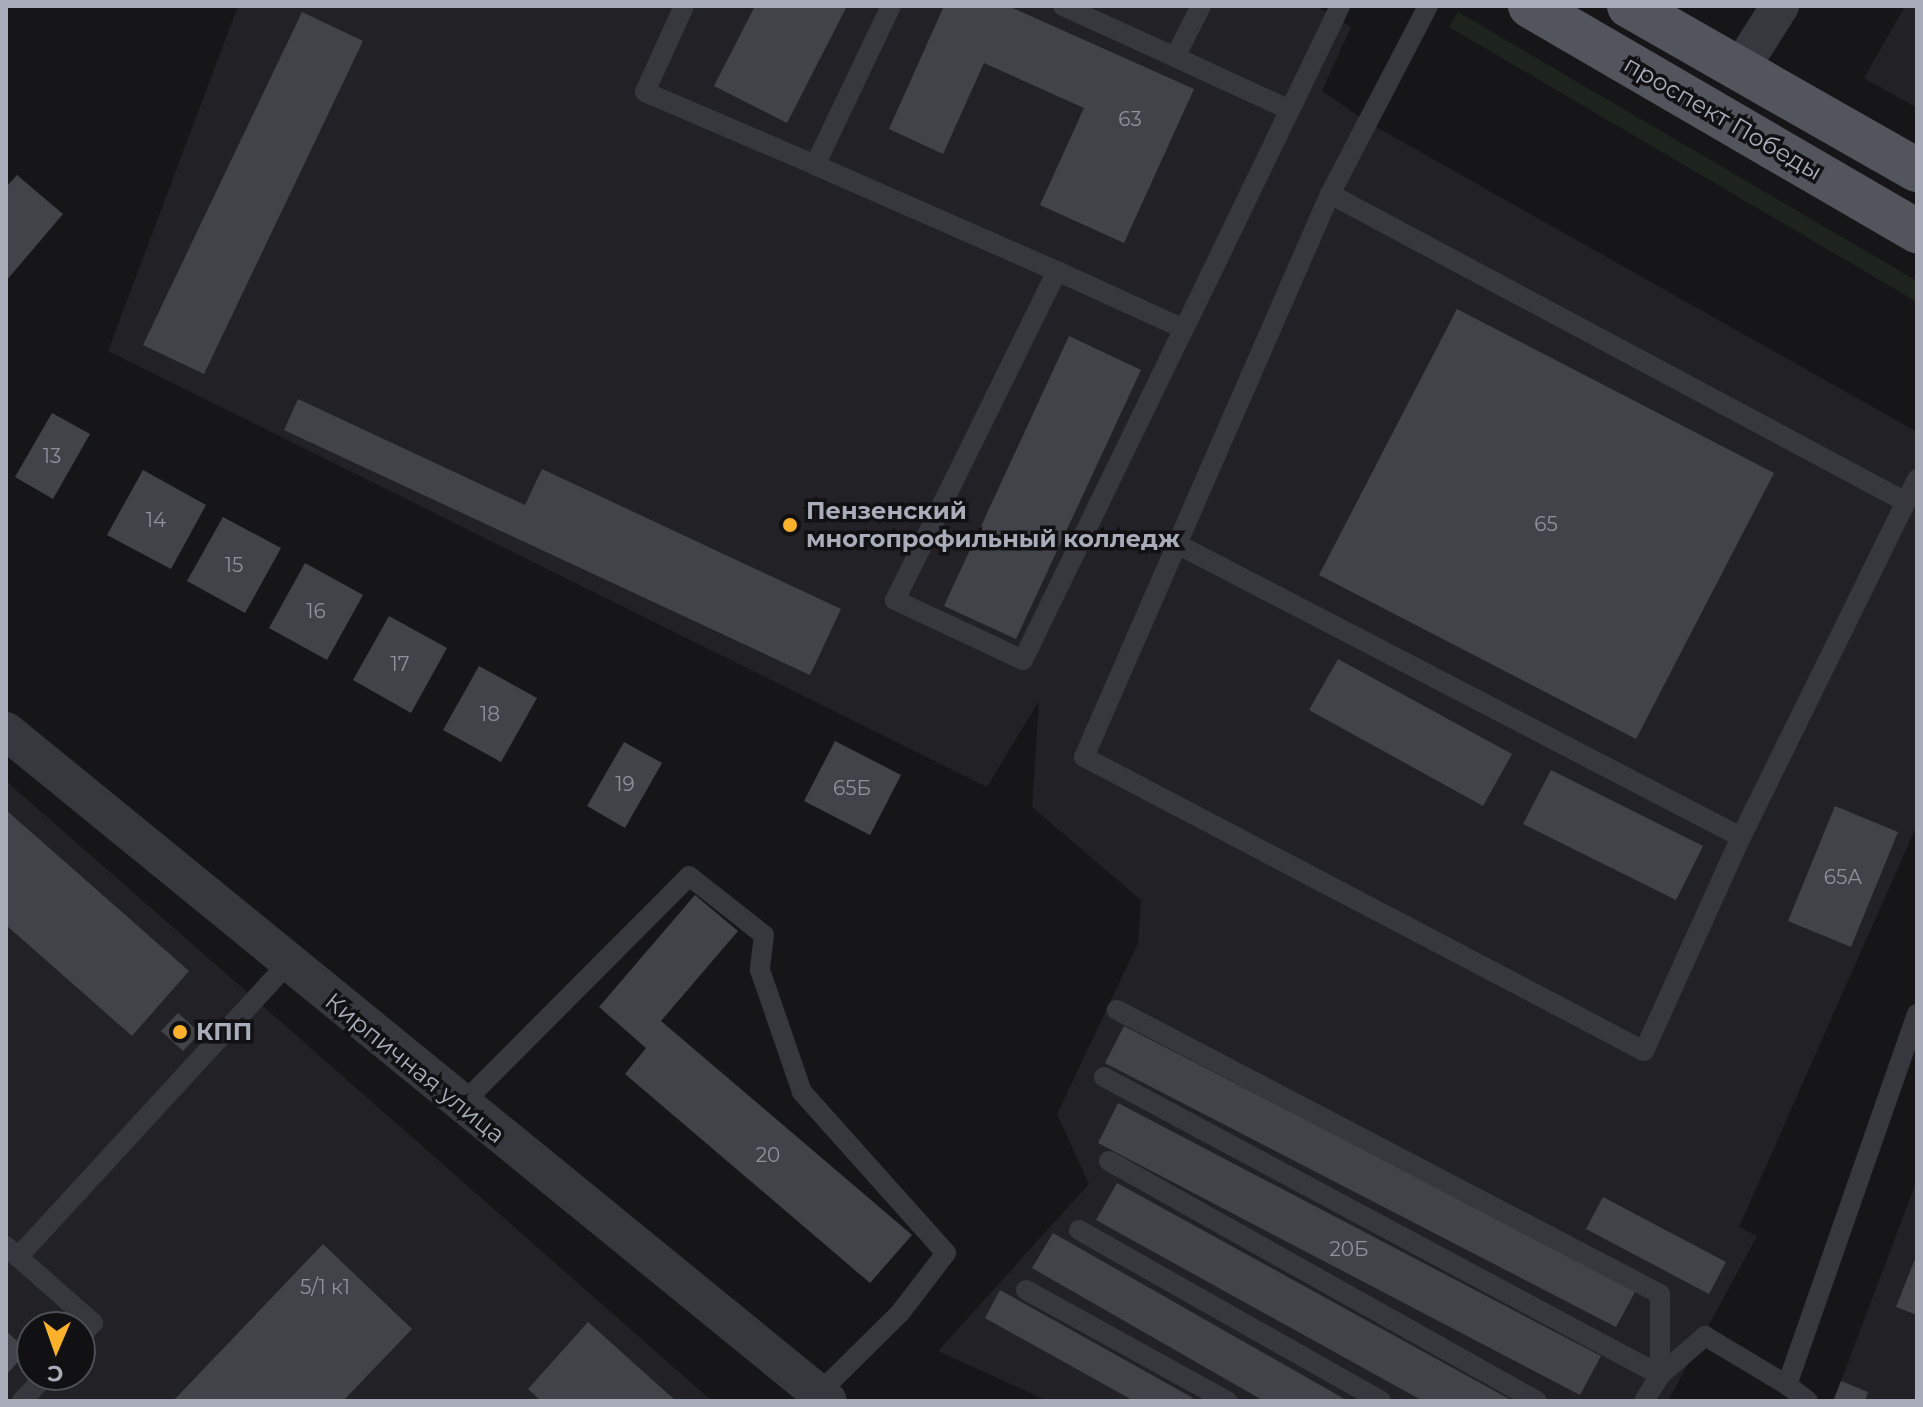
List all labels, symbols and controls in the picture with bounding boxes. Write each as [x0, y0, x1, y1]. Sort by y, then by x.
street label: проспект Победы [1619, 50, 1827, 186]
house number: 63 [1118, 107, 1142, 131]
house number: 13 [43, 444, 61, 468]
place label: Пензенский многопрофильный колледж [806, 497, 1180, 553]
house number: 14 [146, 508, 166, 532]
house number: 65 [1534, 512, 1558, 536]
marker: Пензенский многопрофильный колледж [781, 516, 799, 534]
house number: 15 [225, 553, 243, 577]
house number: 16 [306, 599, 326, 623]
house number: 17 [391, 652, 409, 676]
house number: 18 [480, 702, 500, 726]
house number: 19 [615, 772, 635, 796]
house number: 65Б [833, 776, 871, 800]
house number: 65А [1824, 865, 1862, 889]
street label: Кирпичная улица [319, 987, 511, 1149]
place label: КПП [196, 1018, 252, 1046]
marker: КПП [171, 1023, 189, 1041]
house number: 20 [756, 1143, 780, 1167]
house number: 20Б [1329, 1237, 1369, 1261]
house number: 5/1 к1 [300, 1275, 350, 1299]
north arrow [16, 1311, 96, 1391]
text: С [47, 1360, 64, 1387]

